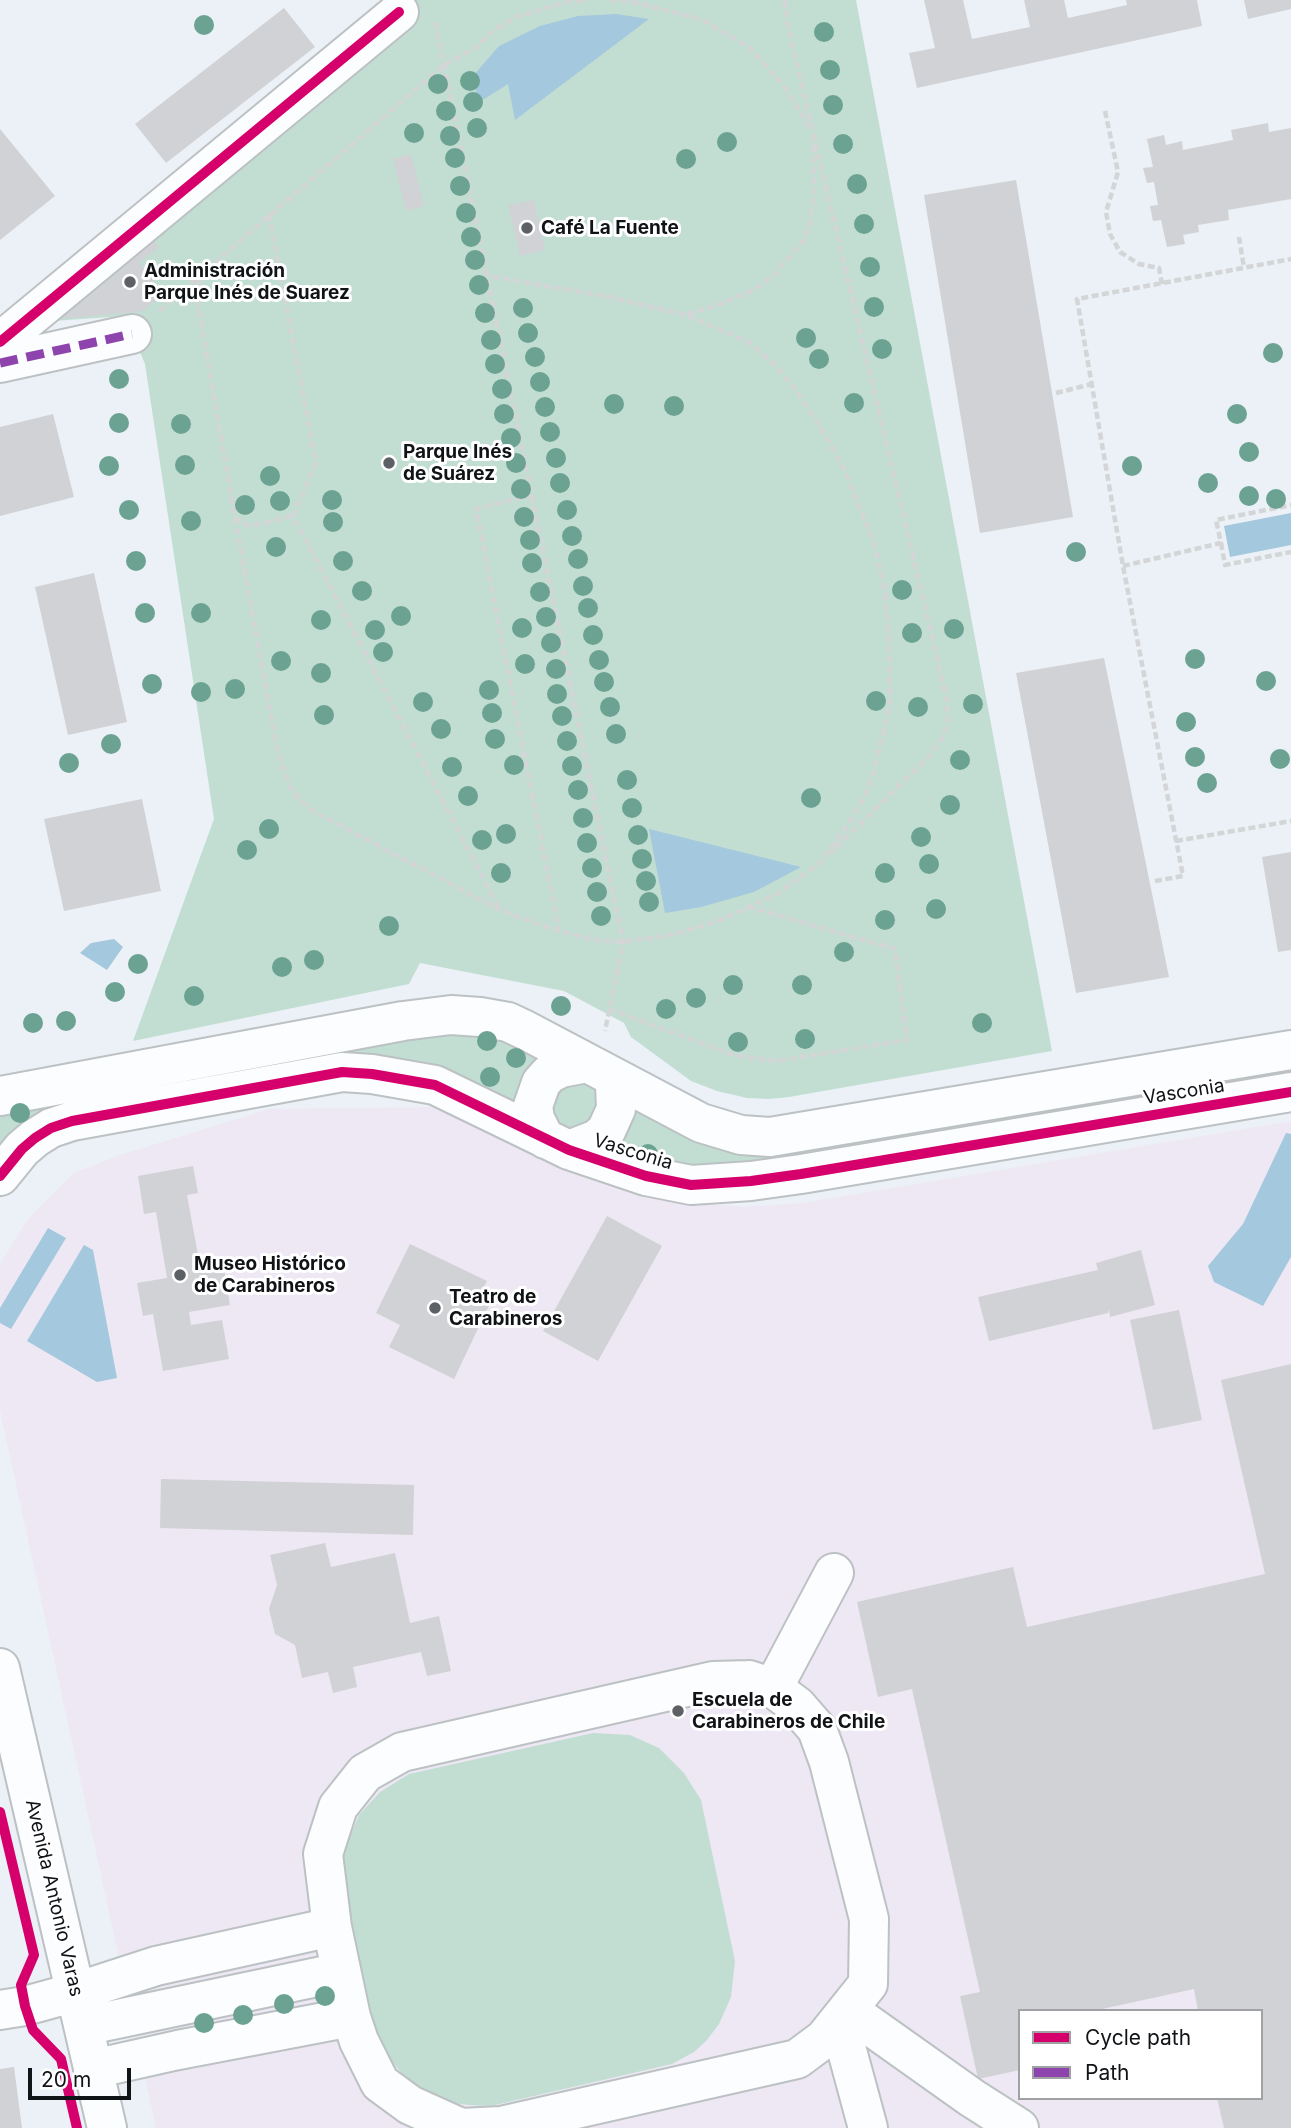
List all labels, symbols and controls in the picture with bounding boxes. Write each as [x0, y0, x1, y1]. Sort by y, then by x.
place label: Café La Fuente [541, 217, 679, 239]
marker: Café La Fuente [519, 220, 535, 236]
place label: Administración Parque Inés de Suarez [144, 260, 350, 304]
marker: Administración Parque Inés de Suarez [122, 274, 138, 290]
place label: Parque Inés de Suárez [403, 441, 512, 485]
marker: Parque Inés de Suárez [381, 455, 397, 471]
street label: Vasconia [1142, 1074, 1226, 1110]
street label: Vasconia [591, 1129, 675, 1175]
place label: Museo Histórico de Carabineros [194, 1253, 346, 1297]
marker: Museo Histórico de Carabineros [172, 1267, 188, 1283]
place label: Teatro de Carabineros [449, 1286, 562, 1330]
marker: Teatro de Carabineros [427, 1300, 443, 1316]
place label: Escuela de Carabineros de Chile [692, 1689, 885, 1733]
marker: Escuela de Carabineros de Chile [670, 1703, 686, 1719]
street label: Avenida Antonio Varas [20, 1797, 88, 1999]
legend [1018, 2009, 1263, 2100]
text: Cycle path [1085, 2025, 1191, 2050]
scale bar [32, 2054, 135, 2098]
text: Path [1085, 2060, 1130, 2085]
text: 20 m [41, 2067, 91, 2092]

